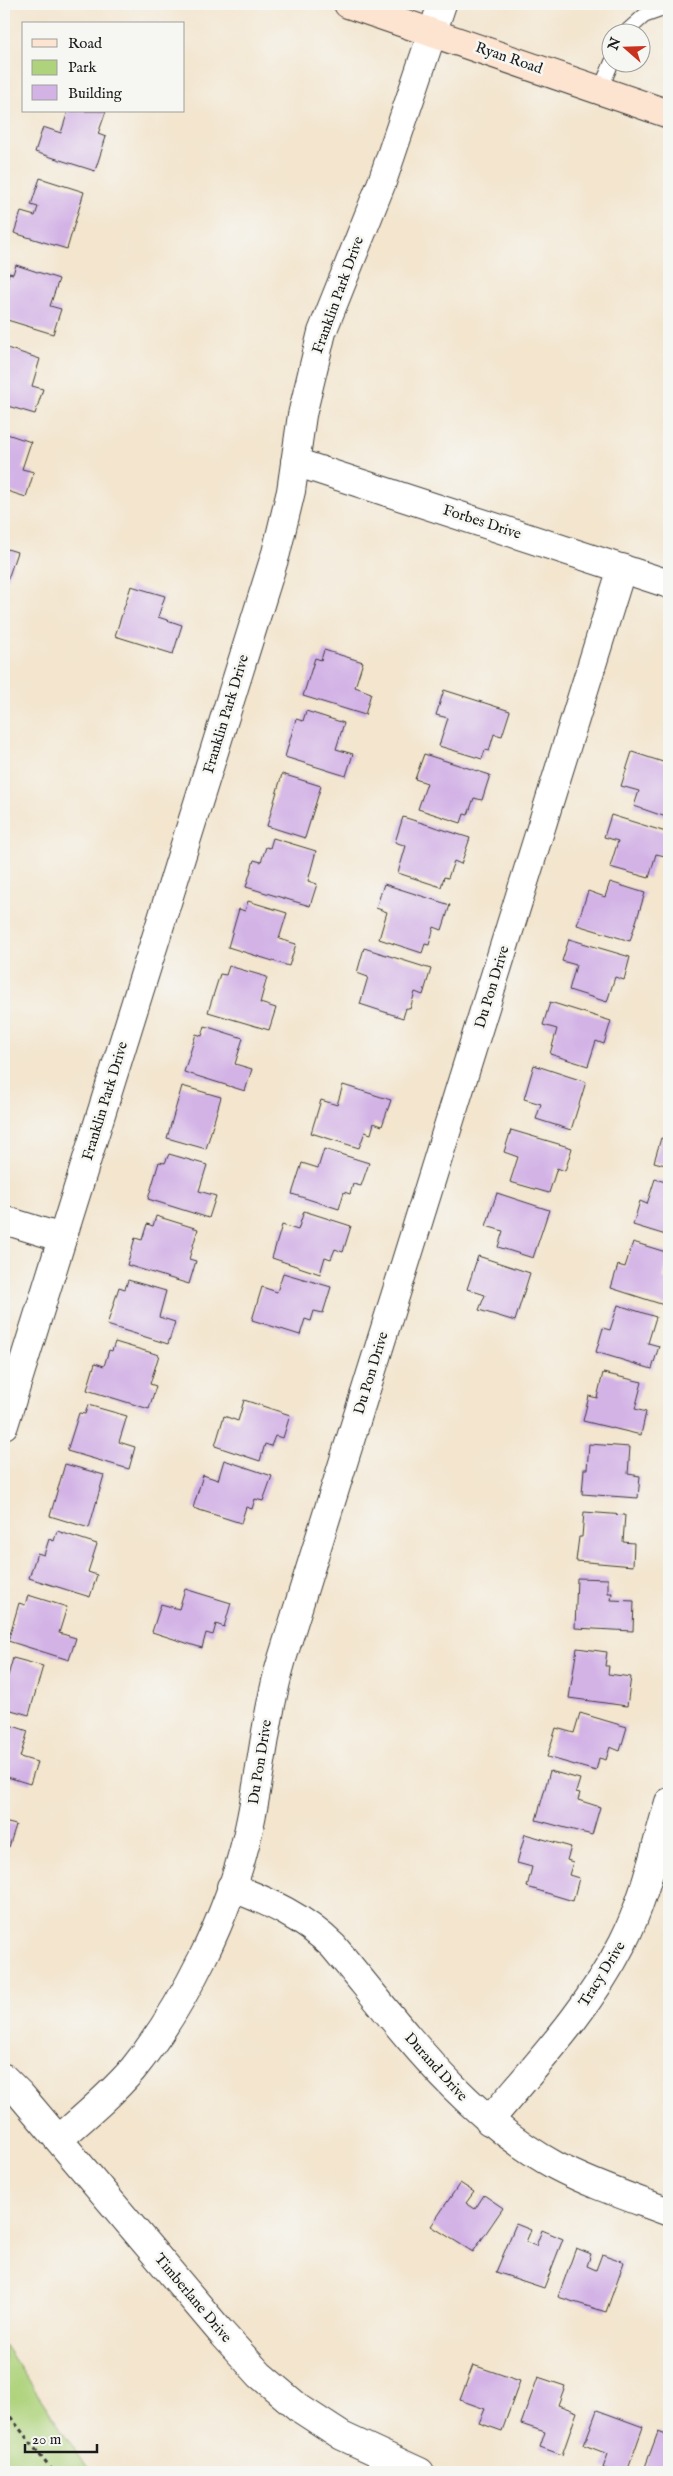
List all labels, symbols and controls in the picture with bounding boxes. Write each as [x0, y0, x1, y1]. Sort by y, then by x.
legend [22, 22, 185, 112]
north arrow [600, 22, 650, 72]
text: Road [68, 34, 103, 53]
text: N [604, 35, 625, 54]
street label: Ryan Road [473, 38, 546, 79]
text: Park [68, 58, 98, 77]
text: Building [68, 84, 123, 103]
street label: Franklin Park Drive [308, 234, 368, 356]
street label: Forbes Drive [440, 500, 524, 544]
street label: Franklin Park Drive [199, 652, 253, 776]
street label: Du Pon Drive [470, 943, 514, 1031]
street label: Franklin Park Drive [78, 1039, 132, 1163]
street label: Du Pon Drive [349, 1329, 393, 1417]
street label: Du Pon Drive [244, 1718, 276, 1806]
street label: Tracy Drive [574, 1938, 630, 2010]
street label: Durand Drive [400, 2029, 472, 2105]
street label: Timberlane Drive [150, 2250, 236, 2347]
scale bar [25, 2421, 98, 2453]
text: 20 m [32, 2430, 62, 2449]

